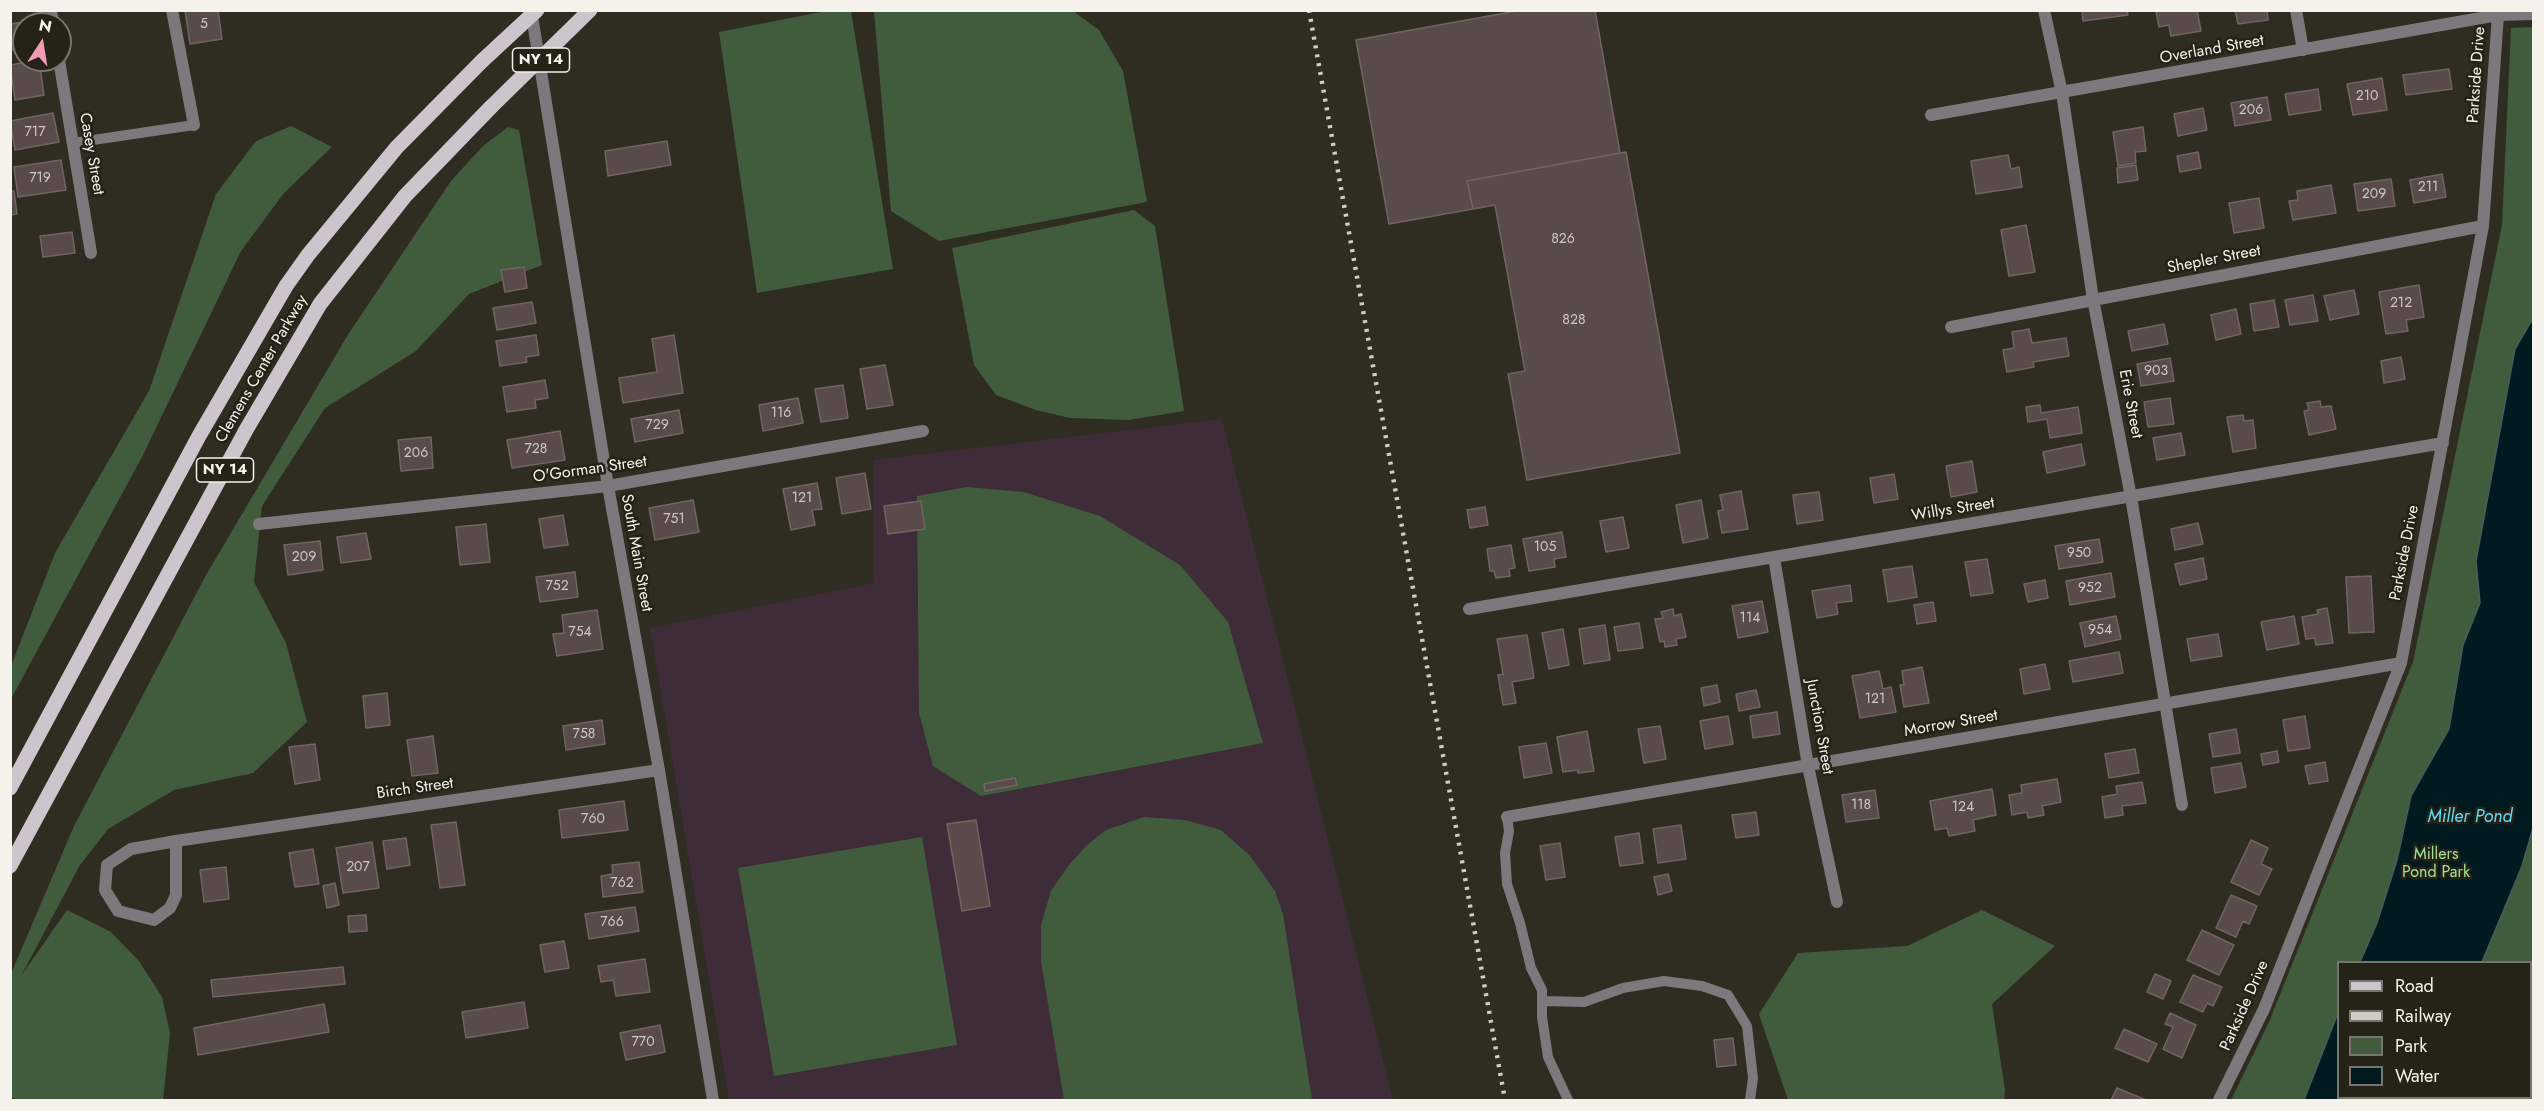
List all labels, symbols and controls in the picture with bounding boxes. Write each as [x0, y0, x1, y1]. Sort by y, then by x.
north arrow [12, 12, 72, 72]
text: N [37, 13, 54, 38]
house number: 5 [200, 17, 208, 33]
street label: Parkside Drive [2464, 26, 2490, 124]
street label: Overland Street [2158, 31, 2266, 69]
road number: NY 14 [512, 48, 570, 72]
house number: 210 [2356, 89, 2378, 105]
house number: 206 [2239, 103, 2263, 119]
street label: Casey Street [74, 111, 108, 197]
house number: 717 [25, 125, 45, 141]
house number: 719 [29, 171, 51, 187]
house number: 211 [2418, 180, 2438, 196]
house number: 209 [2362, 187, 2386, 203]
house number: 826 [1551, 232, 1575, 248]
street label: Shepler Street [2166, 242, 2262, 278]
street label: Clemens Center Parkway [212, 292, 312, 446]
house number: 212 [2390, 296, 2412, 312]
house number: 828 [1562, 313, 1586, 329]
house number: 903 [2144, 364, 2168, 380]
street label: Erie Street [2114, 368, 2146, 440]
house number: 116 [771, 406, 791, 422]
house number: 729 [645, 418, 669, 434]
house number: 728 [525, 442, 547, 458]
house number: 206 [404, 446, 428, 462]
street label: O'Gorman Street [532, 452, 648, 488]
road number: NY 14 [196, 458, 254, 482]
house number: 121 [792, 491, 812, 507]
street label: South Main Street [616, 493, 656, 613]
street label: Willys Street [1910, 494, 1996, 526]
street label: Parkside Drive [2386, 504, 2424, 602]
house number: 751 [663, 512, 685, 528]
house number: 105 [1534, 540, 1556, 556]
house number: 950 [2067, 546, 2091, 562]
house number: 209 [292, 550, 316, 566]
house number: 752 [545, 579, 569, 595]
house number: 952 [2078, 581, 2102, 597]
house number: 114 [1740, 611, 1760, 627]
house number: 954 [2088, 623, 2112, 639]
house number: 754 [568, 625, 592, 641]
street label: Junction Street [1801, 678, 1837, 776]
house number: 121 [1865, 692, 1885, 708]
street label: Morrow Street [1903, 706, 1999, 742]
house number: 758 [573, 727, 595, 743]
street label: Birch Street [375, 774, 455, 804]
house number: 118 [1851, 798, 1871, 814]
house number: 124 [1952, 800, 1974, 816]
water label: Miller Pond [2428, 807, 2512, 829]
house number: 760 [581, 812, 605, 828]
park label: Millers Pond Park [2402, 845, 2470, 883]
house number: 207 [346, 860, 370, 876]
house number: 762 [610, 876, 634, 892]
house number: 766 [600, 915, 624, 931]
street label: Parkside Drive [2217, 958, 2273, 1054]
legend [2337, 961, 2532, 1099]
text: Road [2395, 973, 2434, 999]
text: Railway [2395, 1003, 2451, 1029]
text: Park [2395, 1033, 2427, 1059]
house number: 770 [631, 1035, 655, 1051]
text: Water [2395, 1063, 2439, 1089]

